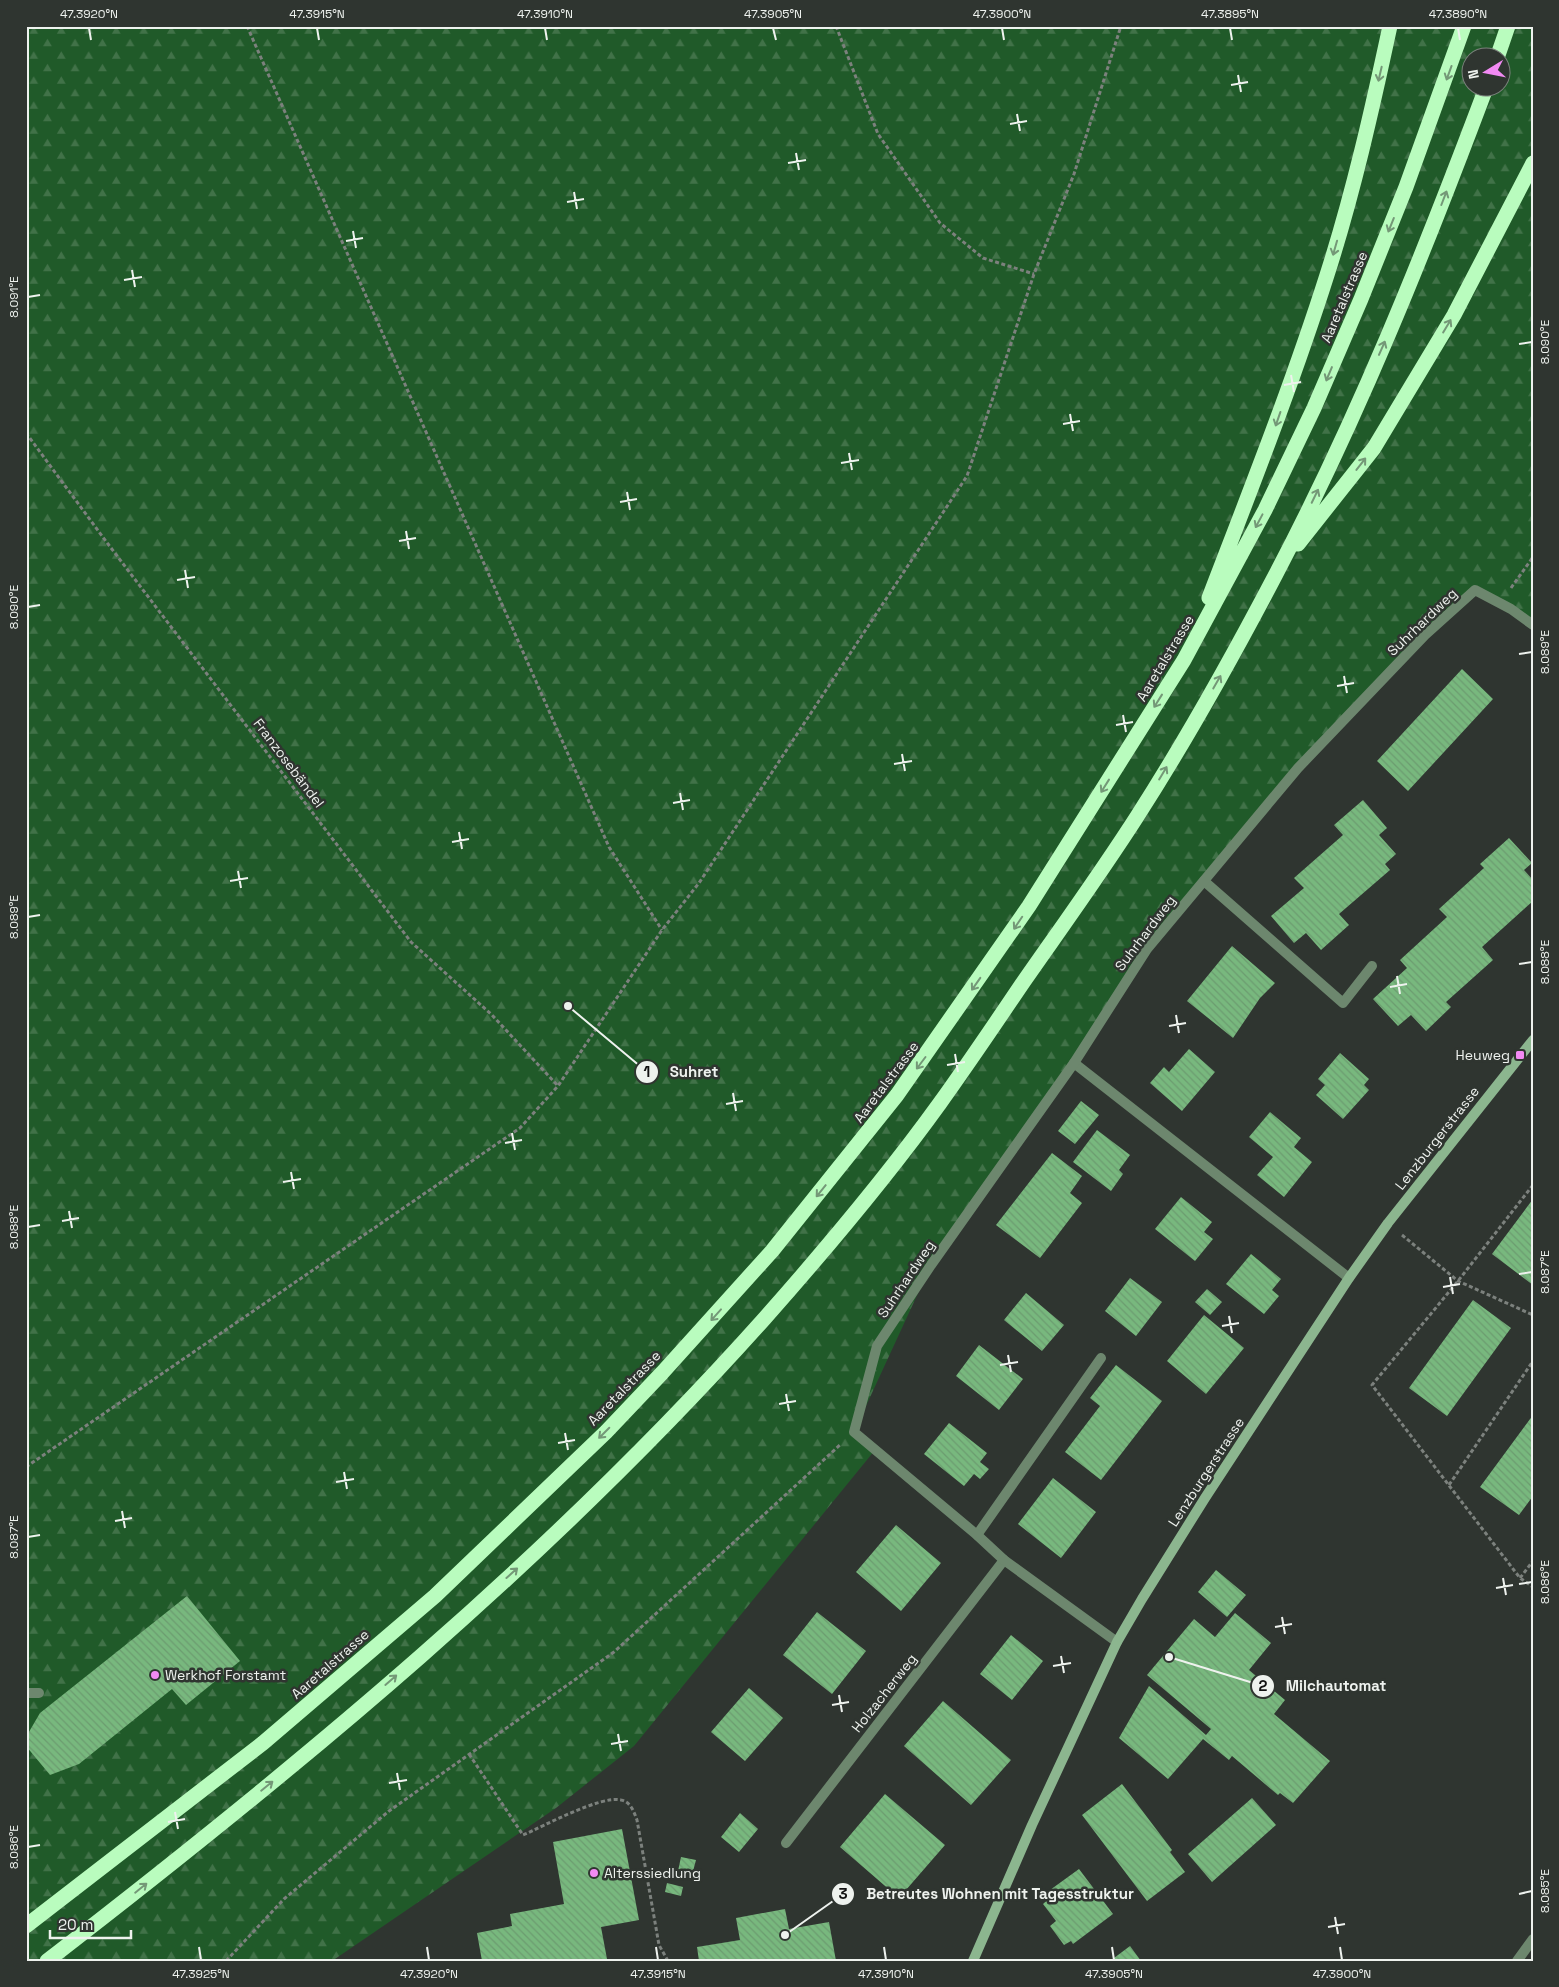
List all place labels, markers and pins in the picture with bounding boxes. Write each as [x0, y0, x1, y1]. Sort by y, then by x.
place label: Heuweg [1456, 1046, 1510, 1064]
marker: Heuweg [1514, 1049, 1526, 1061]
callout: Suhret [634, 1057, 728, 1087]
place label: Werkhof Forstamt [165, 1666, 286, 1684]
marker: Werkhof Forstamt [149, 1669, 161, 1681]
callout: Milchautomat [1251, 1671, 1396, 1701]
place label: Alterssiedlung [604, 1864, 701, 1882]
marker: Alterssiedlung [588, 1867, 600, 1879]
callout: Betreutes Wohnen mit Tagesstruktur [831, 1879, 1144, 1909]

